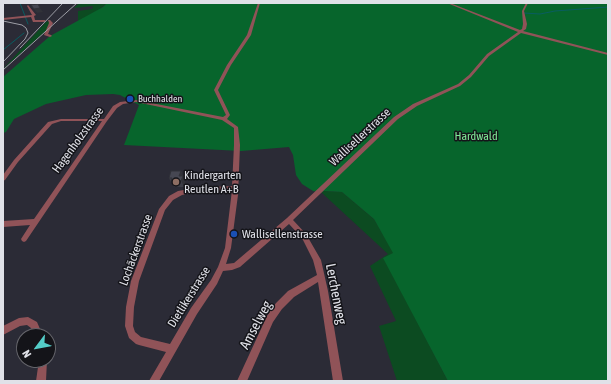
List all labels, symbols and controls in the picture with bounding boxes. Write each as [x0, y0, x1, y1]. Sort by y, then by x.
place label: Buchhalden [138, 93, 182, 105]
marker: Buchhalden [125, 94, 135, 104]
street label: Hagenholzstrasse [49, 104, 107, 176]
street label: Wallisellerstrasse [326, 105, 394, 169]
park label: Hardwald [454, 129, 498, 143]
place label: Kindergarten Reutlen A+B [184, 168, 241, 196]
marker: Kindergarten Reutlen A+B [171, 177, 181, 187]
street label: Lochäckerstrasse [116, 212, 156, 288]
place label: Wallisellenstrasse [242, 227, 323, 241]
marker: Wallisellenstrasse [229, 229, 239, 239]
street label: Lerchenweg [322, 262, 350, 326]
street label: Dietlikerstrasse [165, 264, 213, 330]
street label: Amselweg [236, 298, 276, 352]
north arrow [16, 328, 56, 368]
text: N [20, 348, 33, 360]

